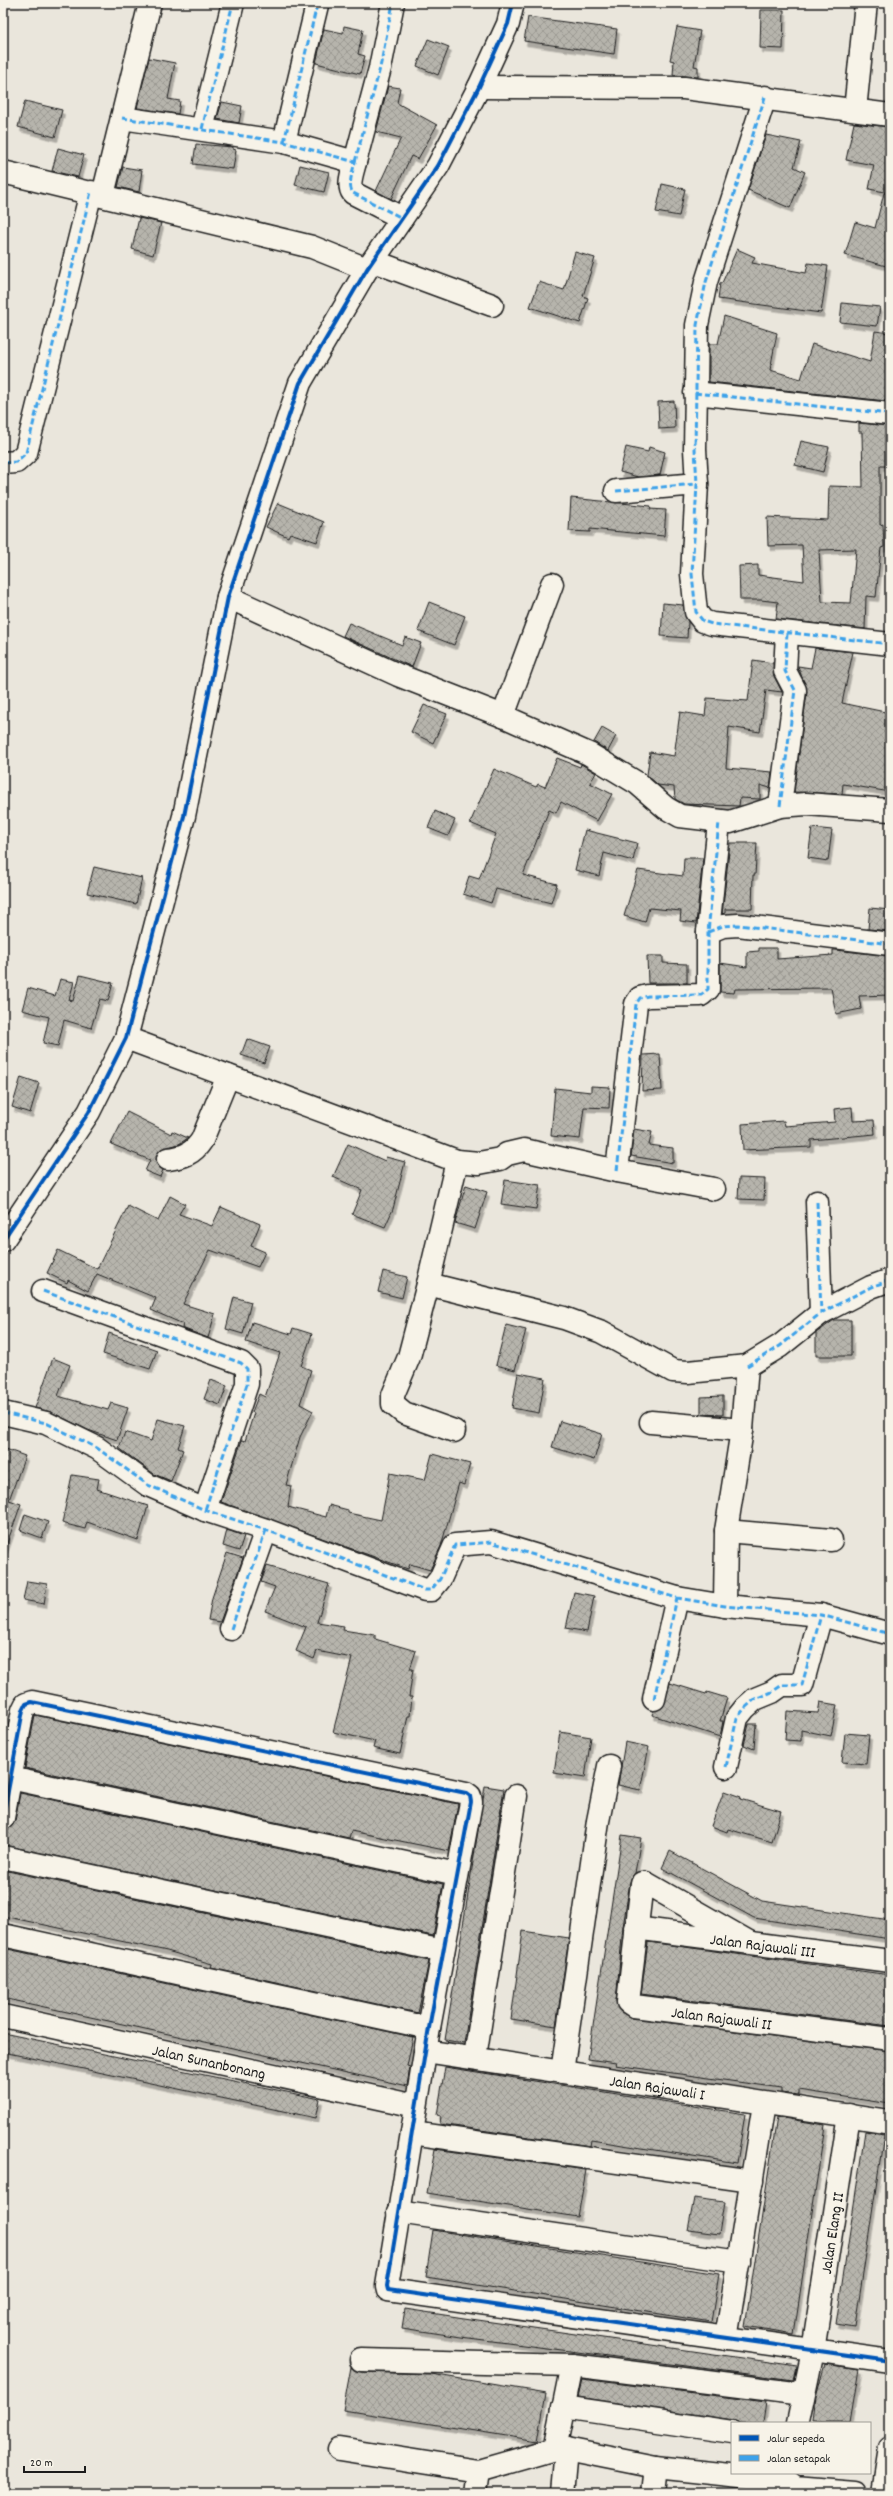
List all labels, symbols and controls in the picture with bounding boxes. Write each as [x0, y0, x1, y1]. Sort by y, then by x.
street label: Jalan Rajawali III [709, 1929, 817, 1965]
street label: Jalan Rajawali II [670, 2002, 773, 2038]
street label: Jalan Sunanbonang [150, 2040, 267, 2087]
street label: Jalan Rajawali I [608, 2070, 706, 2108]
street label: Jalan Elang II [816, 2191, 851, 2276]
legend [731, 2422, 871, 2474]
text: Jalur sepeda [767, 2431, 825, 2448]
scale bar [24, 2448, 85, 2474]
text: Jalan setapak [767, 2451, 830, 2468]
text: 20 m [30, 2455, 53, 2472]

